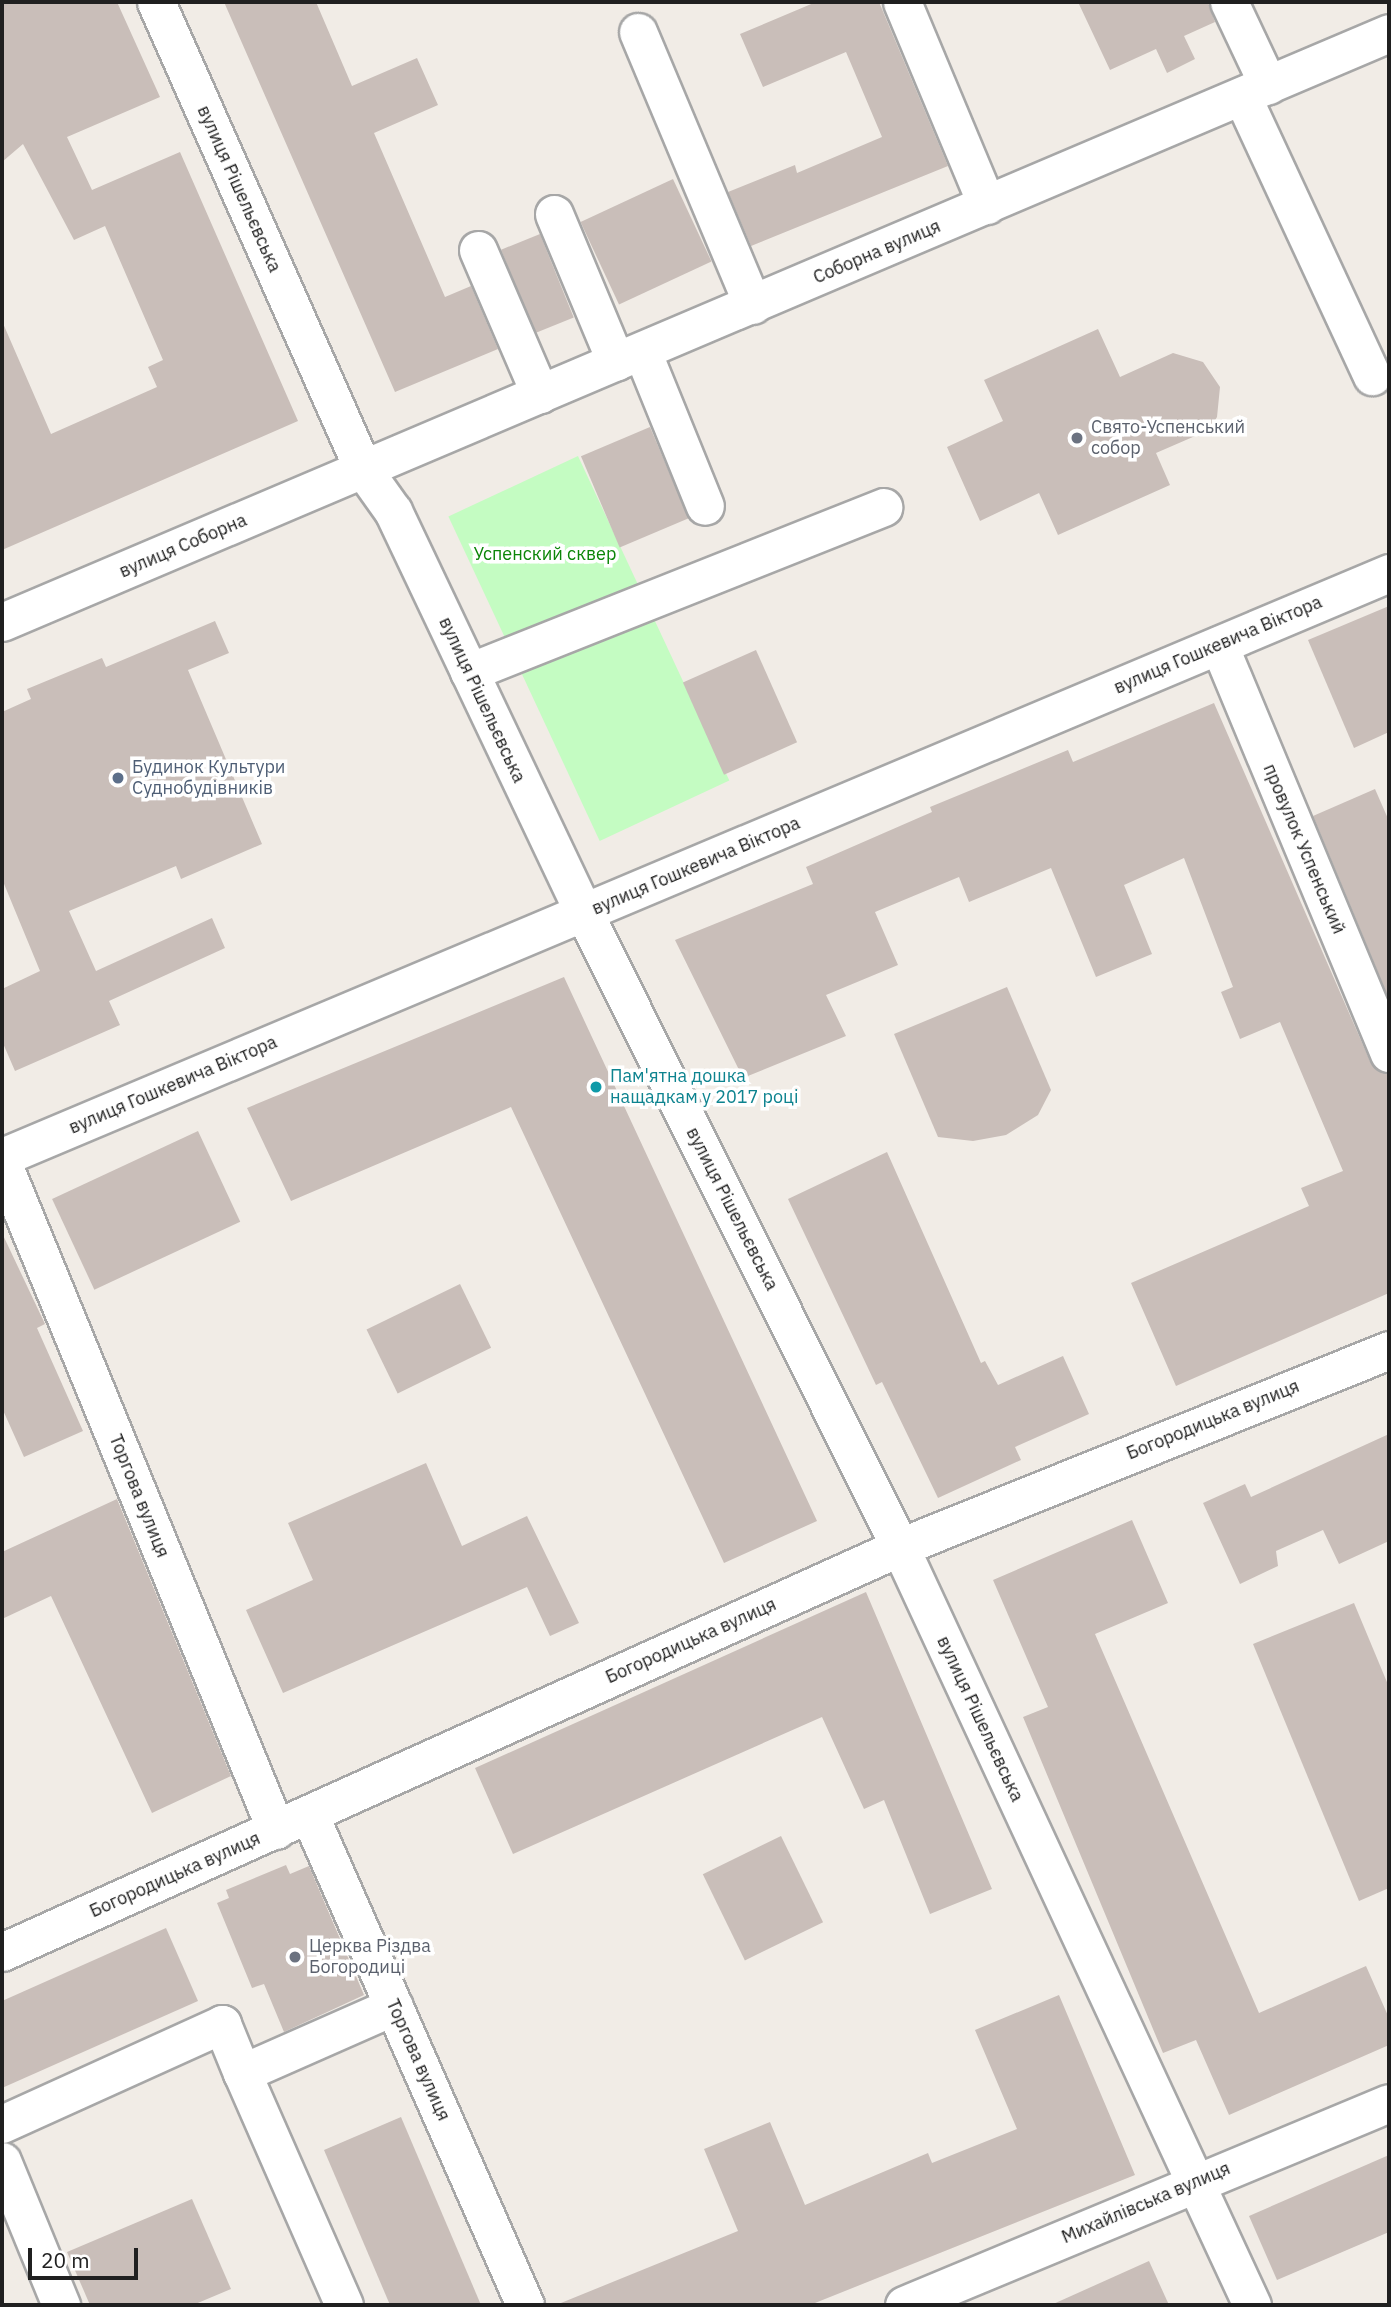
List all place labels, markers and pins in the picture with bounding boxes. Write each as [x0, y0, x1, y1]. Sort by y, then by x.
place label: Свято-Успенський собор [1091, 417, 1245, 460]
marker: Свято-Успенський собор [1069, 430, 1085, 446]
place label: Будинок Культури Суднобудівників [132, 757, 285, 800]
marker: Будинок Культури Суднобудівників [110, 770, 126, 786]
place label: Пам'ятна дошка нащадкам у 2017 році [610, 1066, 798, 1108]
marker: Пам'ятна дошка нащадкам у 2017 році [588, 1079, 604, 1095]
place label: Церква Різдва Богородиці [309, 1936, 431, 1979]
marker: Церква Різдва Богородиці [287, 1949, 303, 1965]

